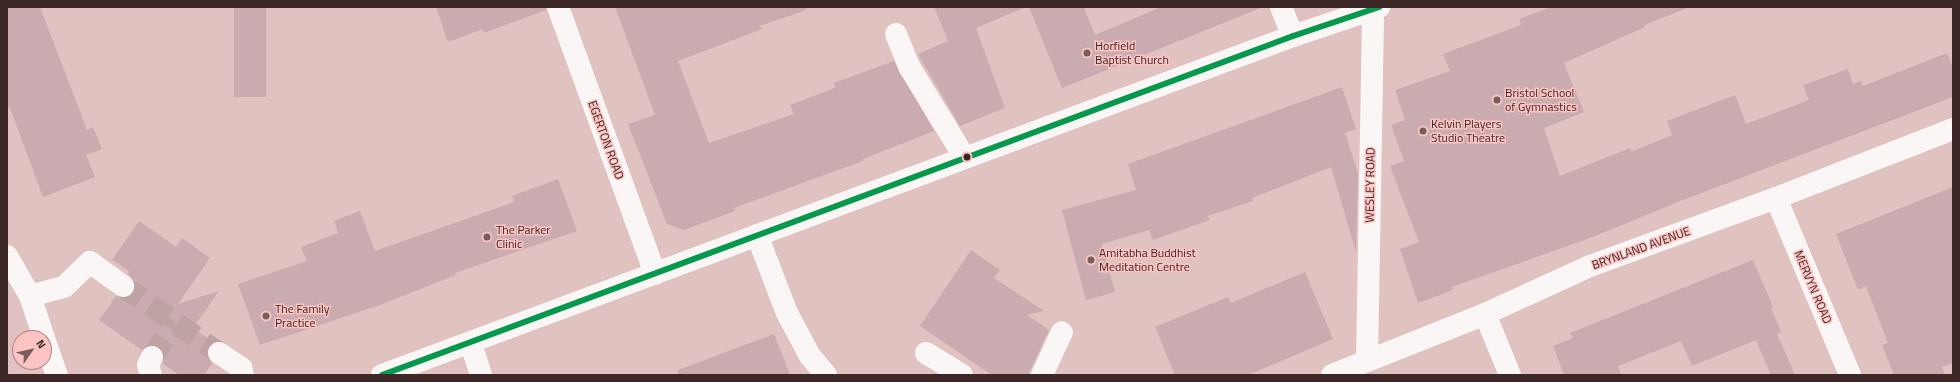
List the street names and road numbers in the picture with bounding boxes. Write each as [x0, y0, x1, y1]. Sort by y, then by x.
street label: EGERTON ROAD [585, 99, 627, 181]
street label: WESLEY ROAD [1362, 147, 1378, 223]
street label: BRYNLAND AVENUE [1590, 224, 1692, 272]
street label: MERVYN ROAD [1791, 248, 1835, 326]

